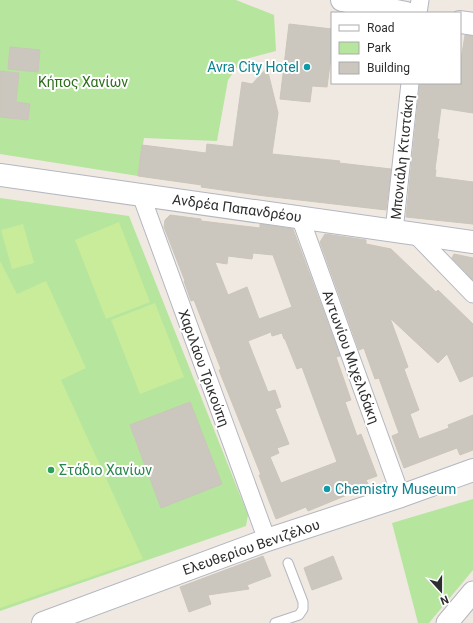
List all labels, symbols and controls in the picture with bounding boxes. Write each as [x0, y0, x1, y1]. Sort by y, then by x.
legend [331, 12, 461, 84]
text: Road [367, 21, 395, 35]
text: Park [367, 41, 392, 55]
place label: Avra City Hotel [207, 59, 299, 75]
text: Building [367, 61, 410, 75]
marker: Avra City Hotel [302, 62, 312, 72]
park label: Κήπος Χανίων [38, 74, 128, 90]
street label: Μπονιάλη Κτιστάκη [387, 94, 417, 220]
street label: Ανδρέα Παπανδρέου [171, 191, 303, 225]
street label: Αντωνίου Μιχελιδάκη [319, 288, 383, 426]
street label: Χαριλάου Τρικούπη [175, 307, 233, 429]
place label: Στάδιο Χανίων [59, 462, 152, 478]
marker: Στάδιο Χανίων [46, 465, 56, 475]
place label: Chemistry Museum [335, 481, 456, 497]
marker: Chemistry Museum [322, 484, 332, 494]
street label: Ελευθερίου Βενιζέλου [180, 516, 322, 578]
north arrow [421, 571, 461, 611]
text: N [438, 592, 450, 607]

